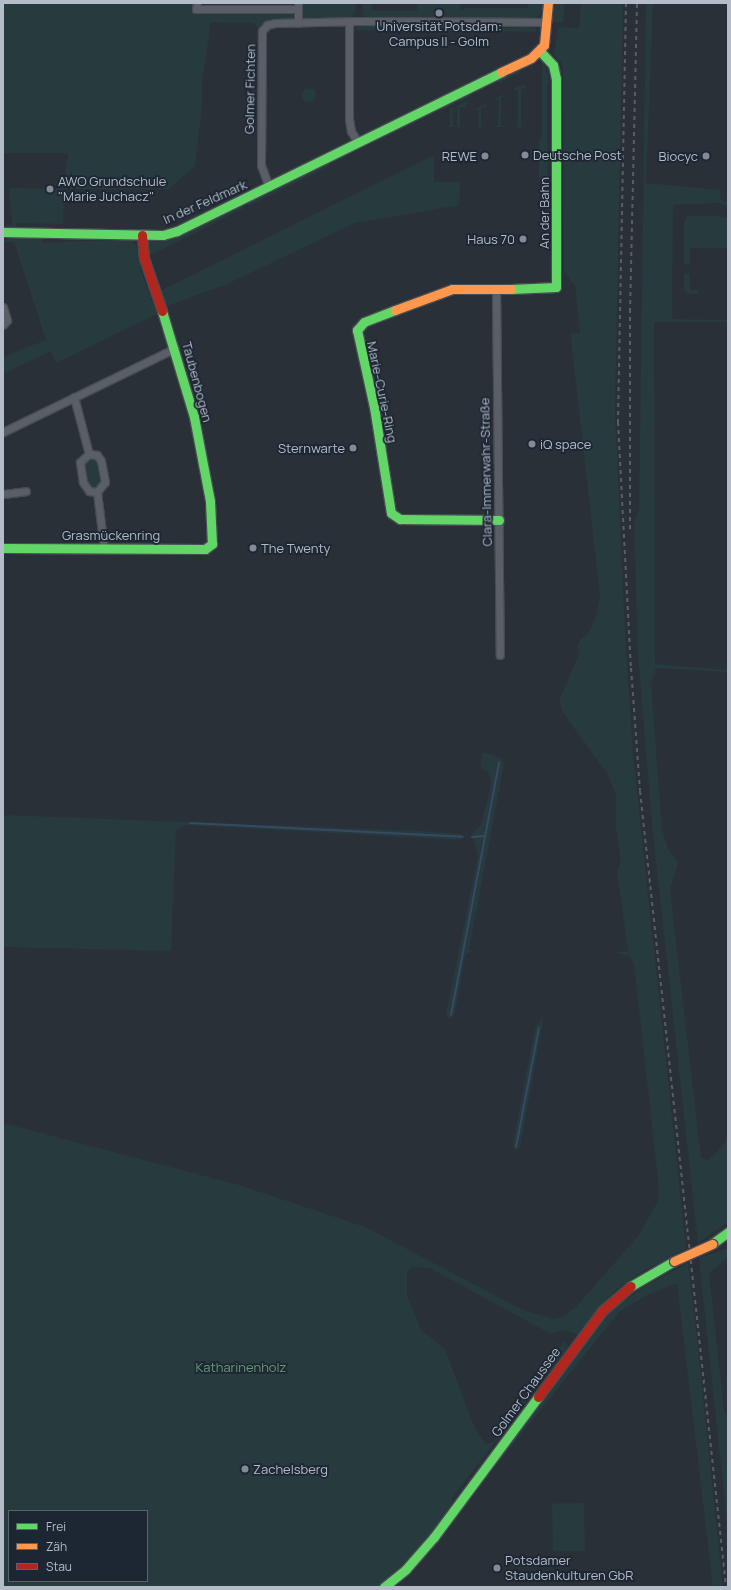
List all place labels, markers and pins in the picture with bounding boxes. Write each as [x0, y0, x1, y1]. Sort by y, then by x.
marker: Universität Potsdam: Campus II - Golm [434, 8, 444, 18]
place label: Universität Potsdam: Campus II - Golm [376, 19, 502, 50]
place label: Deutsche Post [533, 147, 622, 163]
place label: REWE [442, 148, 477, 164]
place label: Biocyc [659, 148, 698, 164]
marker: Deutsche Post [520, 150, 530, 160]
marker: REWE [480, 151, 490, 161]
marker: Biocyc [701, 151, 711, 161]
place label: AWO Grundschule "Marie Juchacz" [58, 174, 166, 205]
marker: AWO Grundschule "Marie Juchacz" [45, 184, 55, 194]
place label: Haus 70 [467, 231, 515, 247]
marker: Haus 70 [518, 234, 528, 244]
place label: iQ space [540, 436, 591, 452]
marker: iQ space [527, 439, 537, 449]
place label: Sternwarte [278, 440, 345, 456]
marker: Sternwarte [348, 443, 358, 453]
place label: The Twenty [261, 540, 330, 556]
marker: The Twenty [248, 543, 258, 553]
place label: Zachelsberg [253, 1461, 328, 1477]
marker: Zachelsberg [240, 1464, 250, 1474]
place label: Potsdamer Staudenkulturen GbR [505, 1553, 633, 1584]
marker: Potsdamer Staudenkulturen GbR [492, 1563, 502, 1573]

